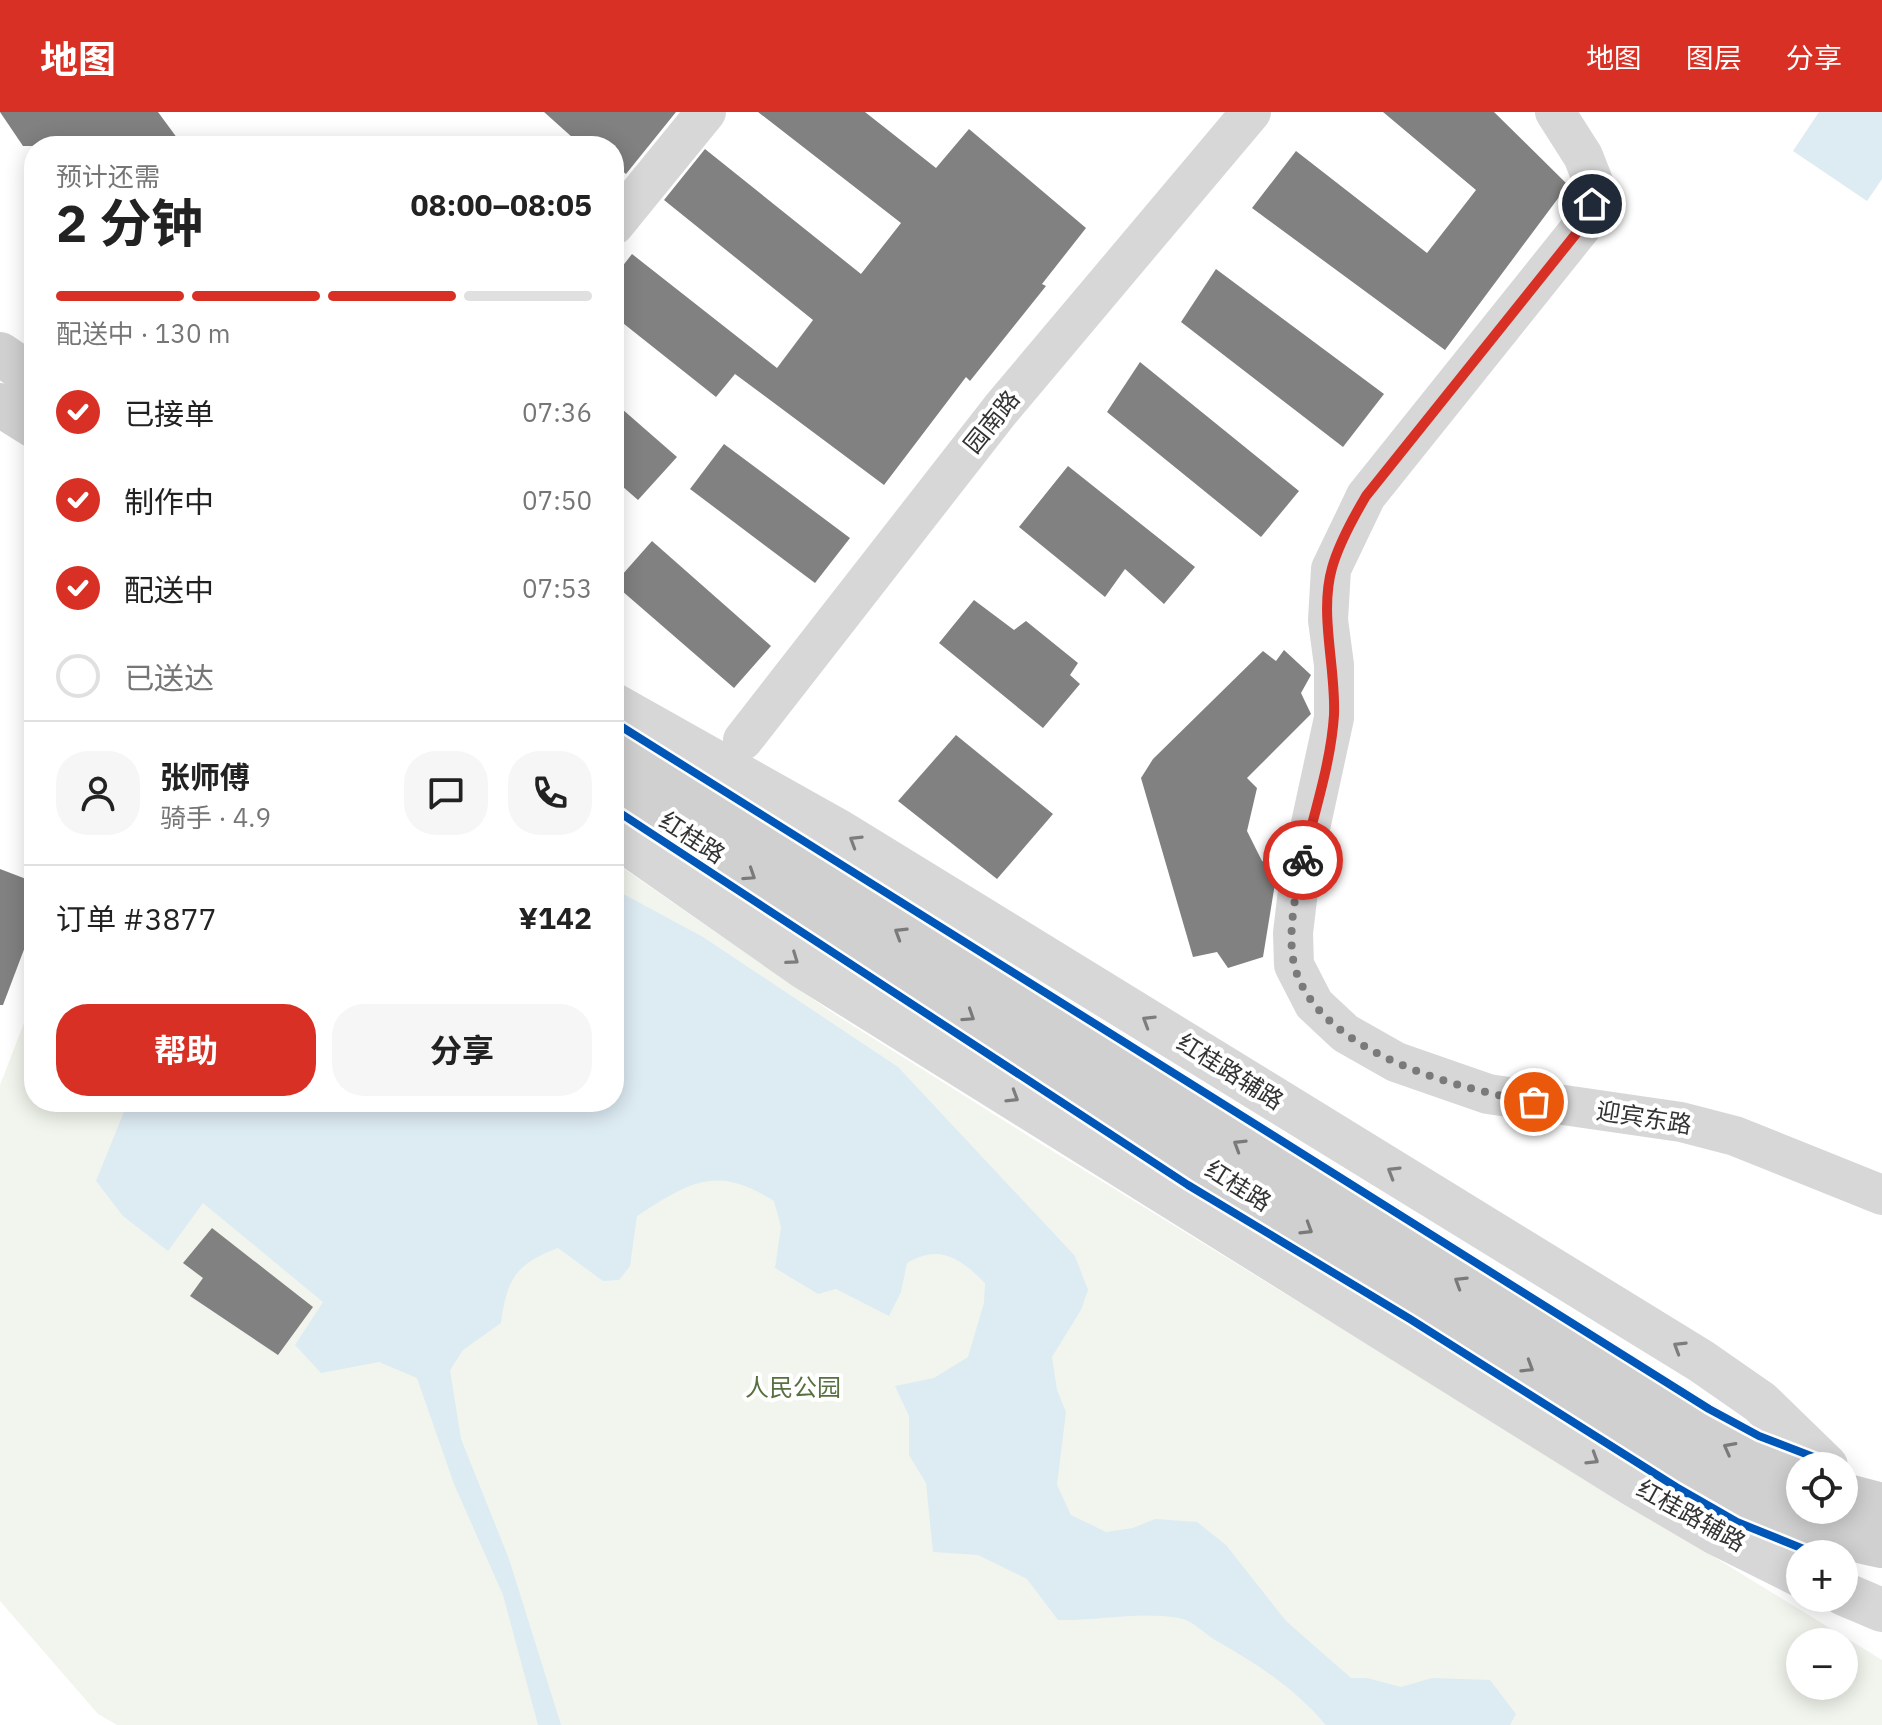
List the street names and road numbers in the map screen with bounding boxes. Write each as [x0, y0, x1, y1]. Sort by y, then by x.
street label: 园南路 [956, 383, 1026, 459]
street label: 红桂路 [654, 804, 731, 870]
street label: 红桂路辅路 [1171, 1026, 1290, 1117]
street label: 迎宾东路 [1594, 1094, 1694, 1140]
street label: 红桂路 [1200, 1153, 1278, 1218]
street label: 红桂路辅路 [1631, 1472, 1752, 1558]

